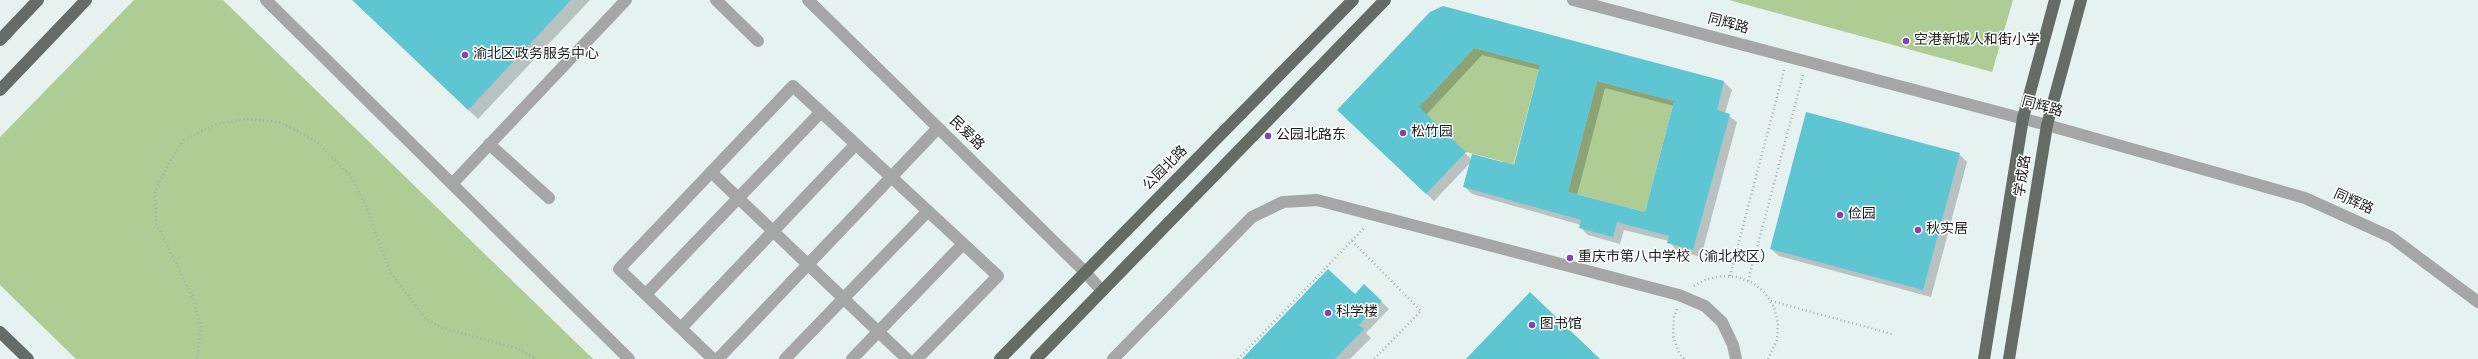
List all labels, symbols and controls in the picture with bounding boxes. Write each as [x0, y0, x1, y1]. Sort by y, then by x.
street label: 同辉路 [1706, 11, 1750, 39]
place label: 空港新城人和街小学 [1914, 33, 2040, 49]
marker: 空港新城人和街小学 [1901, 36, 1911, 46]
place label: 渝北区政务服务中心 [473, 47, 599, 63]
marker: 渝北区政务服务中心 [460, 50, 470, 60]
street label: 同辉路 [2020, 94, 2064, 122]
street label: 民爱路 [945, 113, 987, 155]
place label: 松竹园 [1411, 125, 1453, 141]
place label: 公园北路东 [1276, 128, 1346, 144]
marker: 松竹园 [1398, 128, 1408, 138]
marker: 公园北路东 [1263, 131, 1273, 141]
street label: 公园北路 [1140, 143, 1192, 195]
street label: 学成路 [2012, 154, 2036, 198]
street label: 同辉路 [2330, 187, 2376, 219]
place label: 俭园 [1848, 207, 1876, 223]
marker: 俭园 [1835, 210, 1845, 220]
place label: 秋实居 [1926, 222, 1968, 238]
marker: 秋实居 [1913, 225, 1923, 235]
place label: 重庆市第八中学校（渝北校区） [1578, 250, 1774, 266]
marker: 重庆市第八中学校（渝北校区） [1565, 253, 1575, 263]
place label: 科学楼 [1336, 305, 1378, 321]
marker: 科学楼 [1323, 308, 1333, 318]
place label: 图书馆 [1540, 317, 1582, 333]
marker: 图书馆 [1527, 320, 1537, 330]

